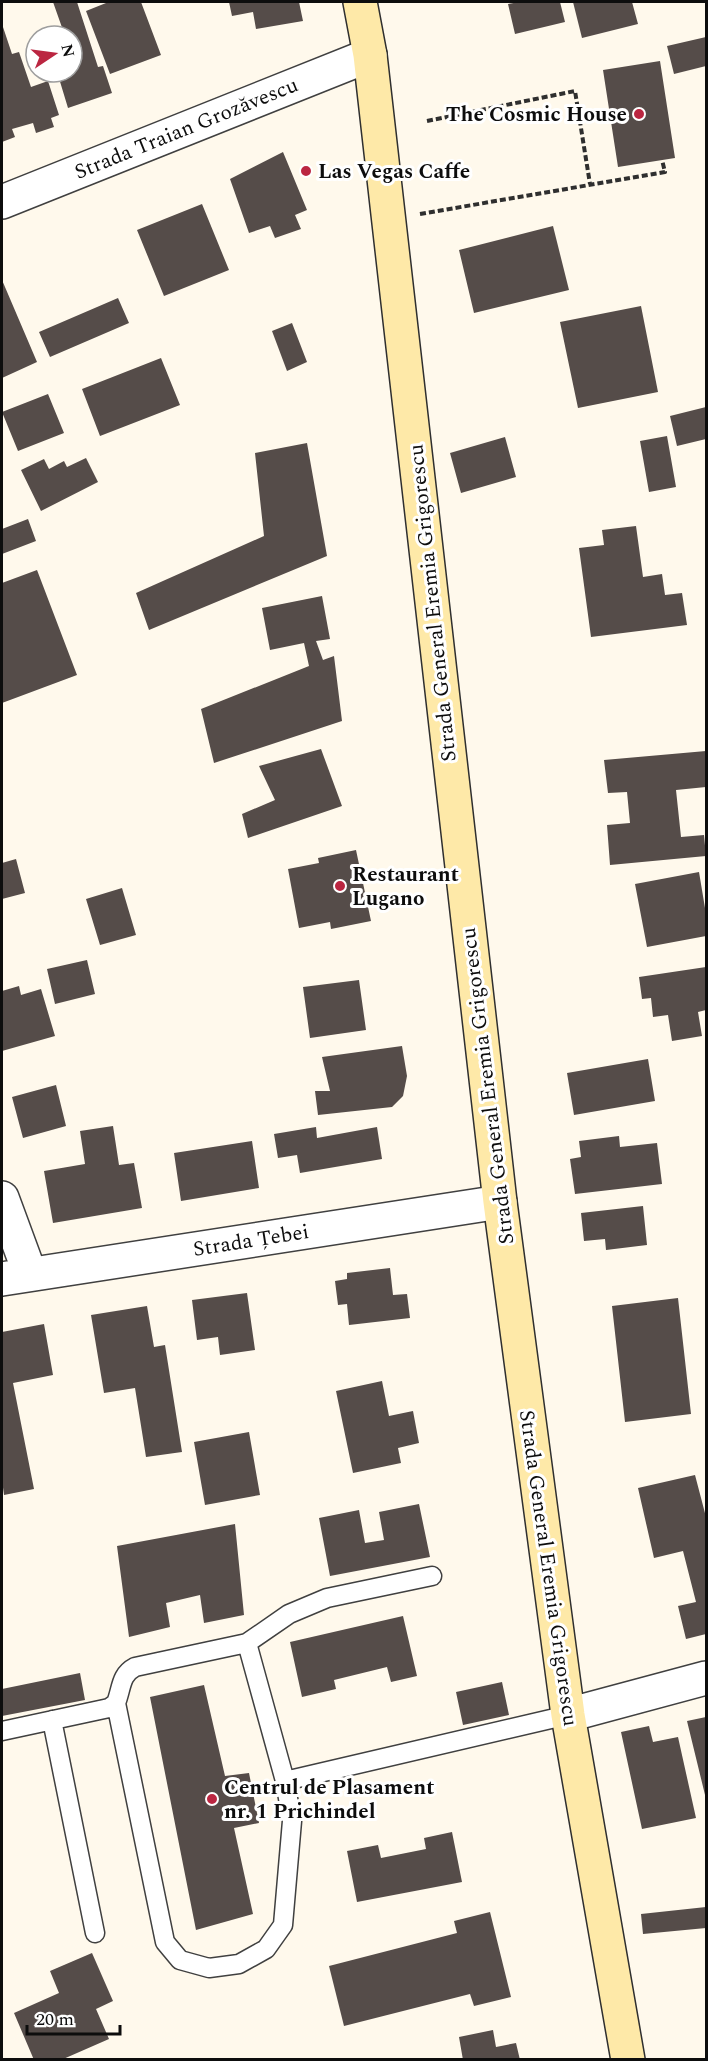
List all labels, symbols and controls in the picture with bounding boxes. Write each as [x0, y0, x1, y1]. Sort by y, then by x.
north arrow [24, 24, 84, 84]
text: N [54, 42, 81, 60]
street label: Strada Traian Grozăvescu [70, 69, 303, 189]
place label: The Cosmic House [446, 99, 627, 131]
marker: The Cosmic House [632, 107, 646, 121]
place label: Las Vegas Caffe [318, 156, 470, 188]
marker: Las Vegas Caffe [299, 164, 313, 178]
street label: Strada General Eremia Grigorescu [400, 442, 466, 763]
place label: Restaurant Lugano [352, 859, 459, 915]
marker: Restaurant Lugano [333, 879, 347, 893]
street label: Strada General Eremia Grigorescu [453, 925, 523, 1246]
street label: Strada Țebei [191, 1216, 311, 1266]
street label: Strada General Eremia Grigorescu [510, 1408, 586, 1729]
place label: Centrul de Plasament nr. 1 Prichindel [224, 1772, 434, 1828]
marker: Centrul de Plasament nr. 1 Prichindel [205, 1792, 219, 1806]
scale bar [27, 1998, 120, 2036]
text: 20 m [36, 2006, 74, 2033]

